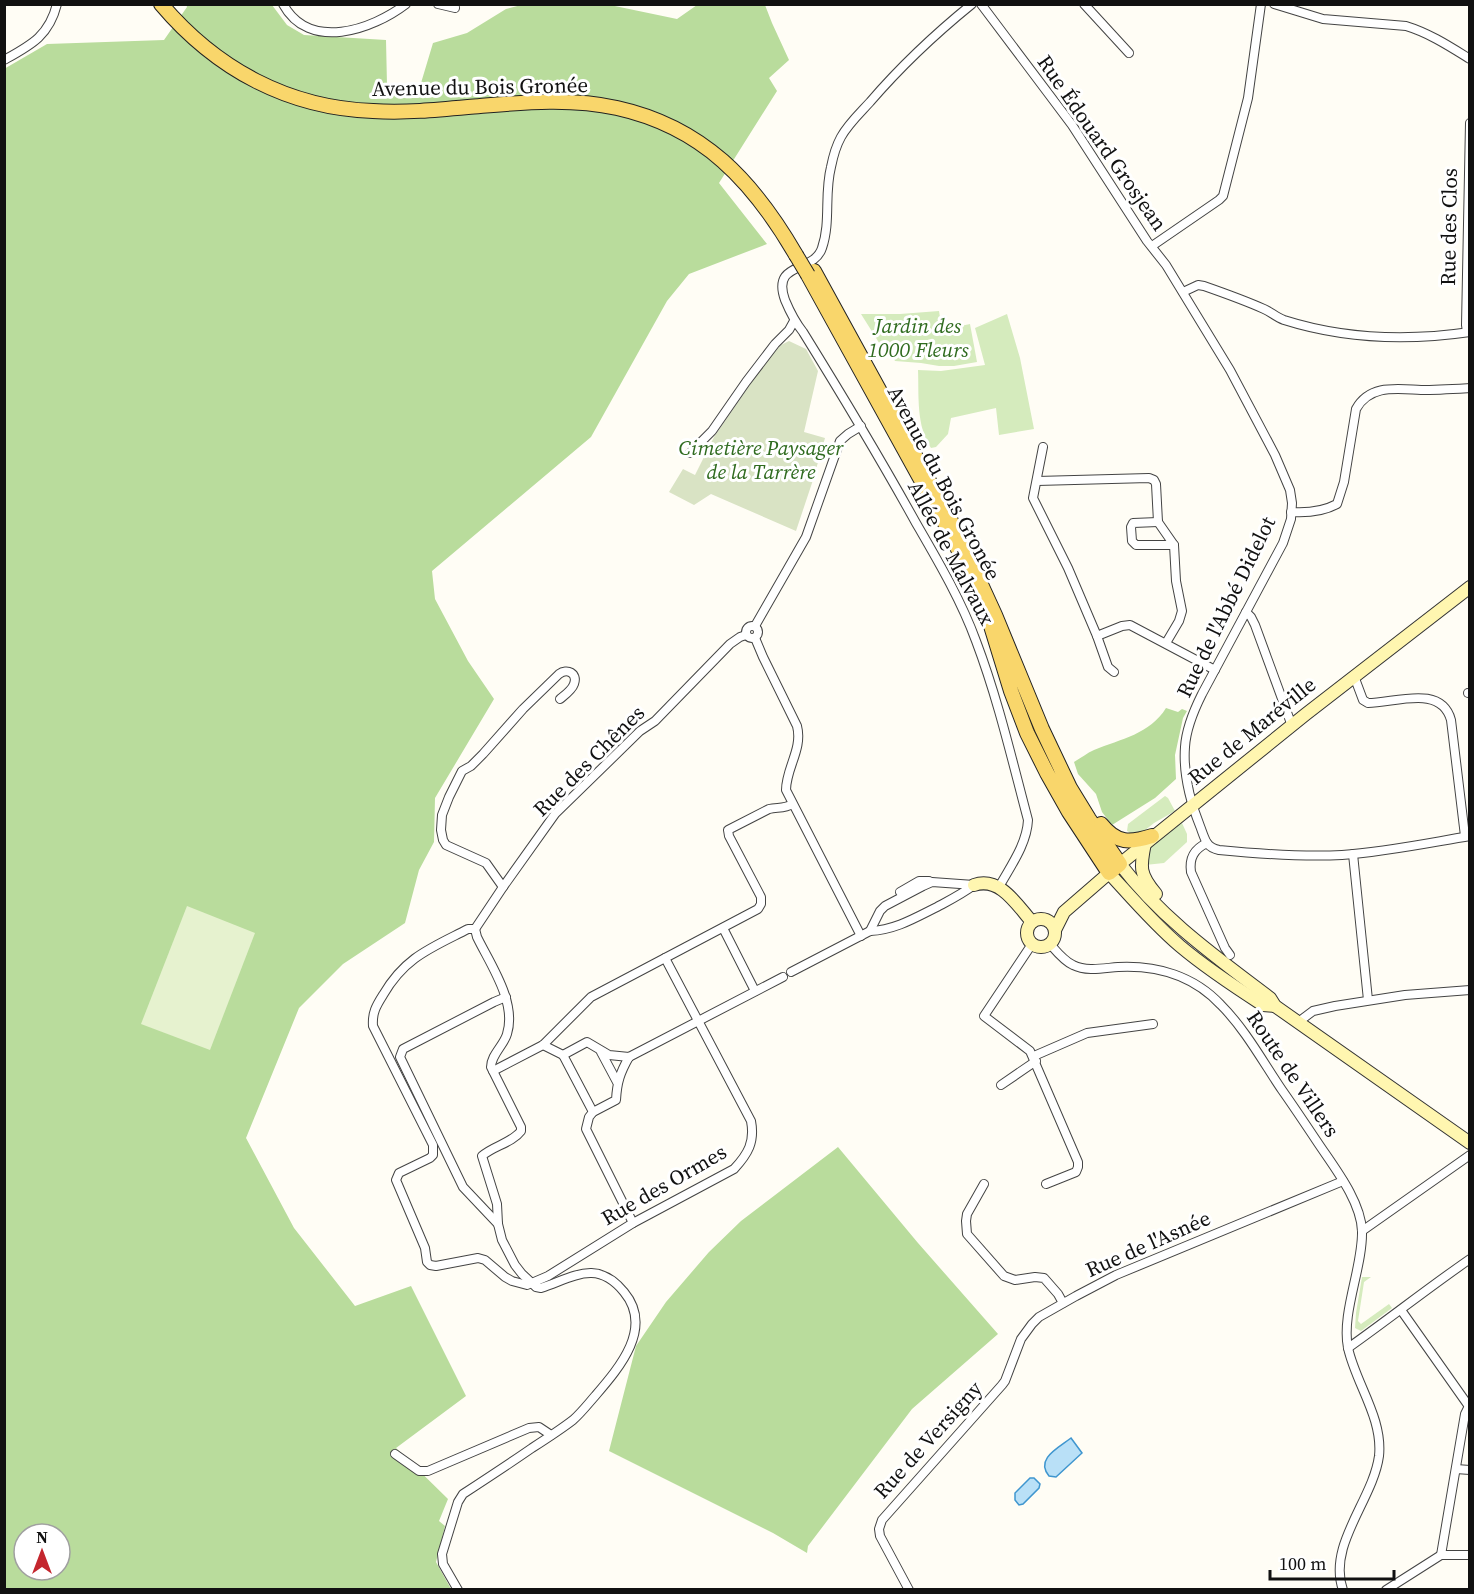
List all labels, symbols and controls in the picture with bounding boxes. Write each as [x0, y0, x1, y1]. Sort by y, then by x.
street label: Rue Édouard Grosjean [1031, 49, 1174, 237]
street label: Avenue du Bois Gronée [372, 70, 588, 103]
street label: Rue des Clos [1433, 168, 1464, 286]
park label: Jardin des 1000 Fleurs [867, 311, 969, 364]
street label: Avenue du Bois Gronée [881, 380, 1008, 585]
park label: Cimetière Paysager de la Tarrère [679, 433, 844, 486]
street label: Allée de Malvaux [901, 475, 1002, 630]
street label: Rue de l'Abbé Didelot [1169, 511, 1282, 702]
street label: Rue de Maréville [1182, 670, 1322, 791]
street label: Rue des Chênes [526, 698, 651, 823]
street label: Route de Villers [1240, 1005, 1347, 1143]
street label: Rue des Ormes [596, 1137, 732, 1232]
street label: Rue de l'Asnée [1081, 1203, 1215, 1284]
street label: Rue de Versigny [867, 1374, 988, 1505]
north arrow [12, 1522, 72, 1582]
text: N [36, 1526, 48, 1548]
scale bar [1270, 1543, 1394, 1581]
text: 100 m [1279, 1551, 1326, 1576]

